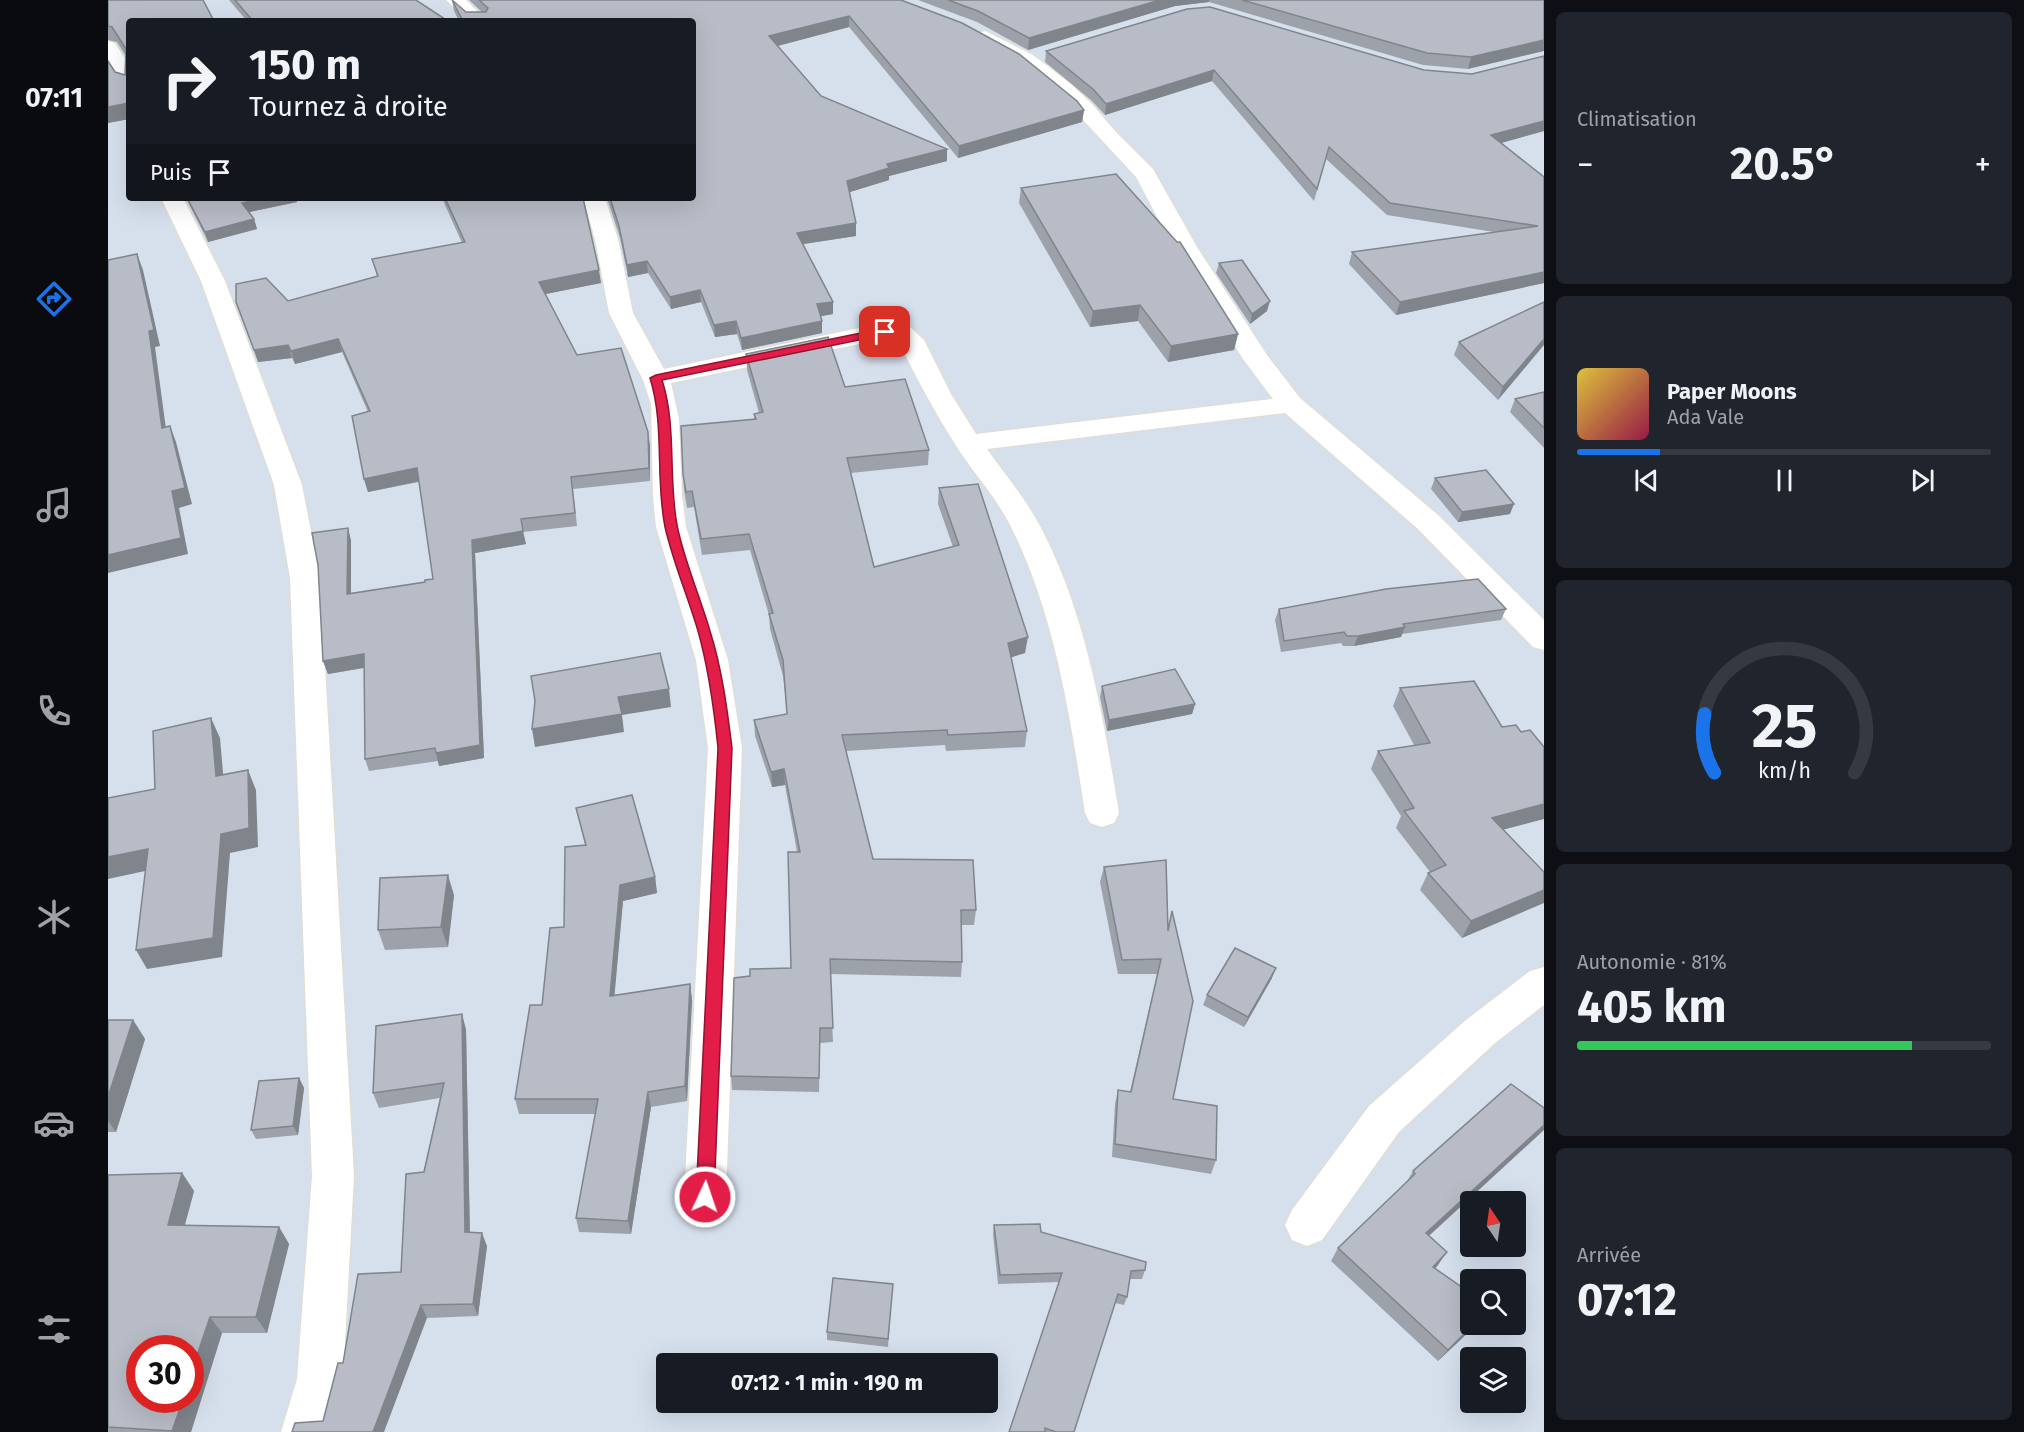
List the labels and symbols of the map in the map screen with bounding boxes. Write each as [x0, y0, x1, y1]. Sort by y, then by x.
pin [859, 306, 910, 357]
position arrow [673, 1165, 737, 1229]
north arrow [1460, 1191, 1526, 1257]
speed limit sign: 30 [126, 1335, 204, 1413]

